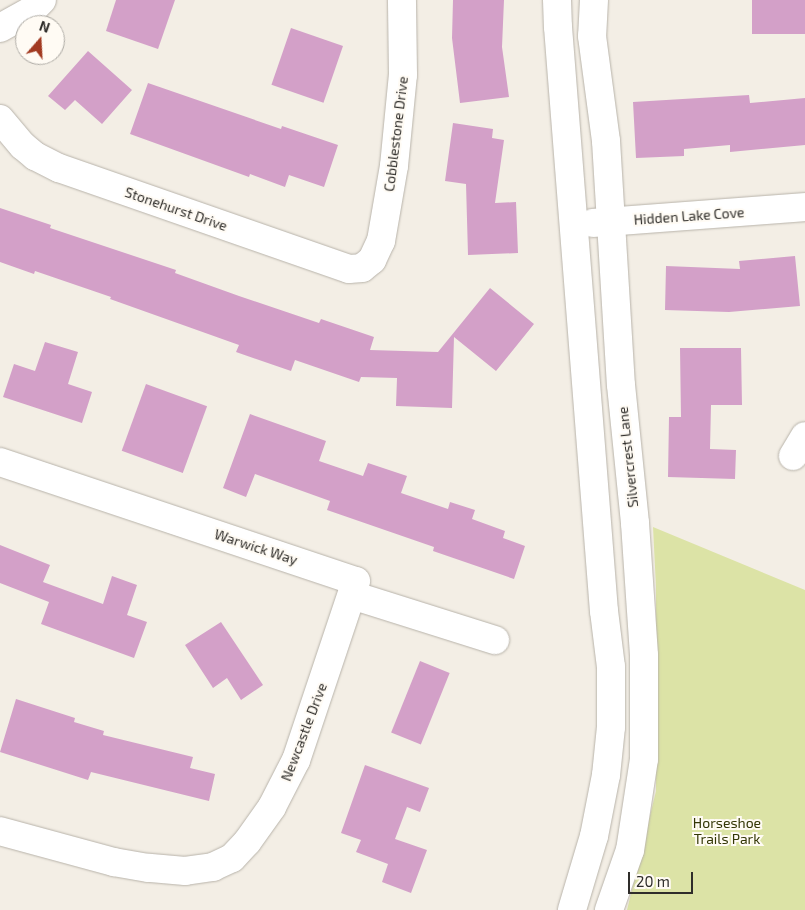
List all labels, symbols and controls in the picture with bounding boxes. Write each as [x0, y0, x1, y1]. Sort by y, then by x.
north arrow [15, 15, 65, 65]
text: N [37, 17, 52, 36]
street label: Cobblestone Drive [381, 75, 411, 193]
street label: Stonehurst Drive [123, 184, 229, 234]
street label: Hidden Lake Cove [633, 204, 745, 228]
street label: Silvercrest Lane [614, 406, 642, 508]
street label: Warwick Way [212, 526, 300, 568]
street label: Newcastle Drive [278, 680, 330, 784]
park label: Horseshoe Trails Park [693, 815, 761, 848]
scale bar [630, 862, 695, 894]
text: 20 m [636, 872, 670, 890]

